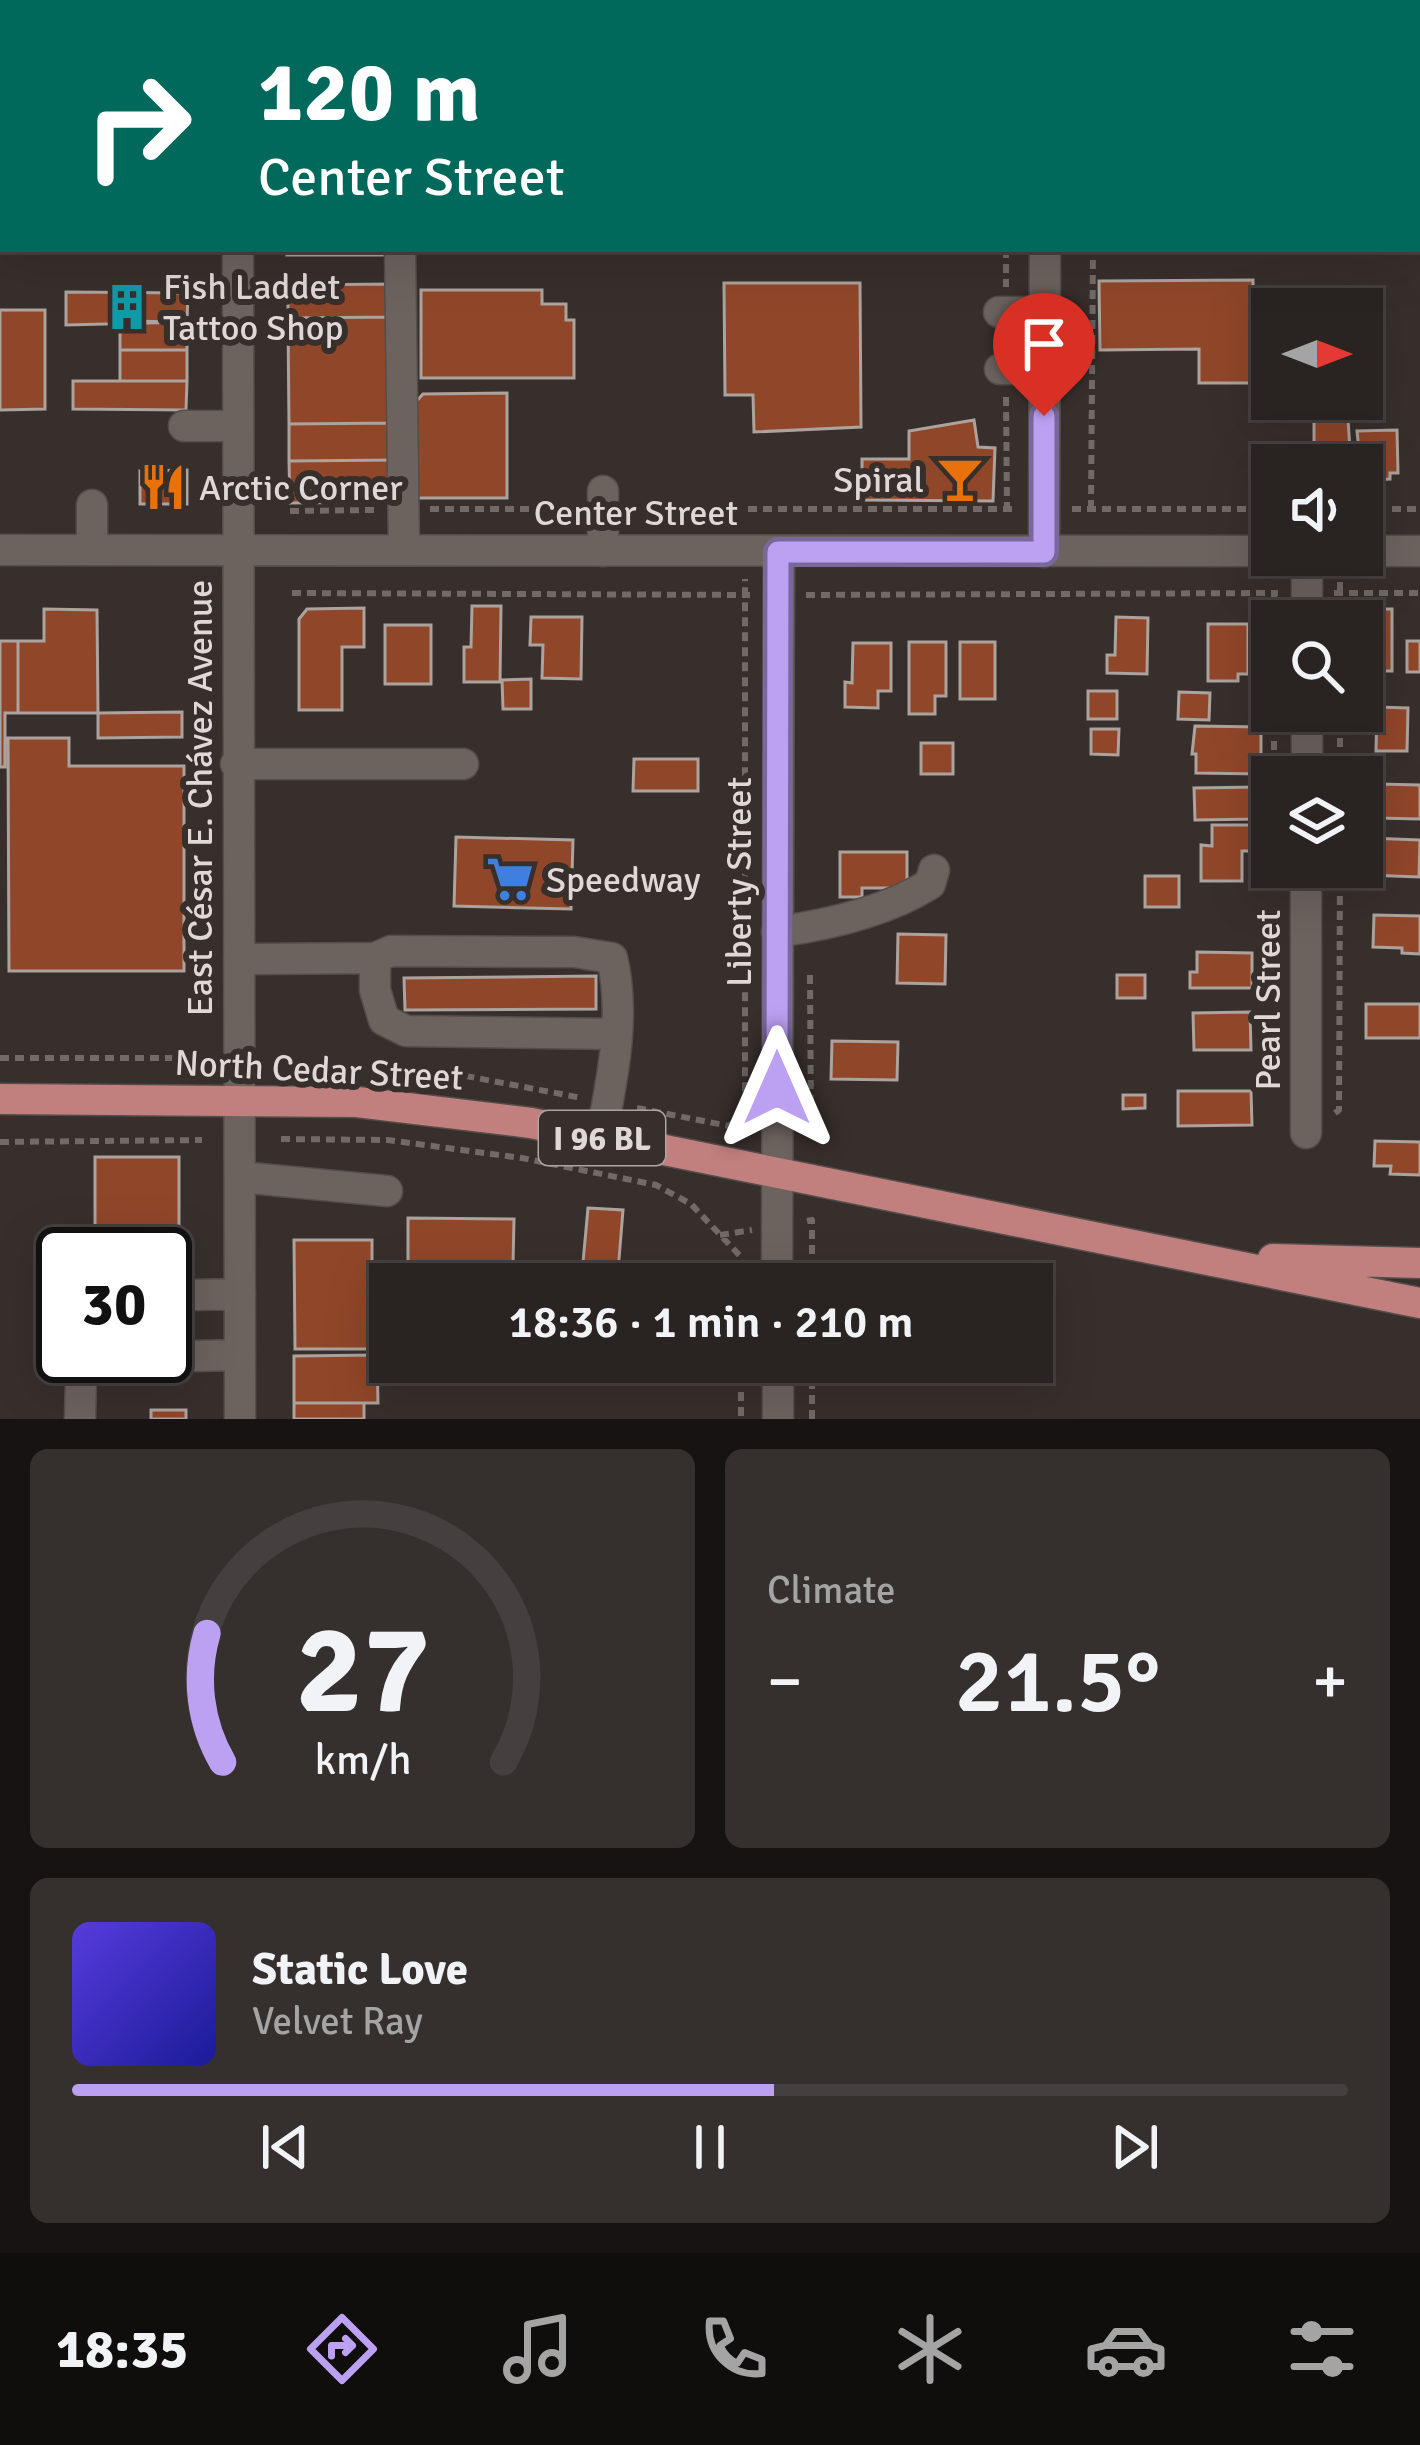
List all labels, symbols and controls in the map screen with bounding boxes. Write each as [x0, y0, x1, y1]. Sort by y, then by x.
text: 120 m [258, 41, 480, 145]
icon: right [60, 48, 216, 204]
text: Center Street [258, 144, 565, 211]
place label: Fish Laddet Tattoo Shop [163, 265, 344, 351]
building icon: Fish Laddet Tattoo Shop [102, 282, 152, 332]
north arrow [1251, 288, 1383, 420]
map controls [1251, 288, 1383, 888]
pin [993, 293, 1095, 416]
icon: arrive [1011, 311, 1077, 377]
button: sound [1251, 444, 1383, 576]
bar icon: Spiral [935, 454, 985, 504]
place label: Spiral [833, 458, 924, 503]
restaurant icon: Arctic Corner [138, 462, 188, 512]
place label: Arctic Corner [199, 466, 403, 511]
street label: Center Street [534, 491, 738, 536]
street label: East César E. Chávez Avenue [178, 580, 223, 1016]
button: search [1251, 600, 1383, 732]
button: layers [1251, 756, 1383, 888]
street label: Liberty Street [717, 777, 762, 987]
supermarket icon: Speedway [485, 854, 535, 904]
place label: Speedway [546, 858, 701, 903]
street label: Pearl Street [1246, 909, 1291, 1091]
position arrow [714, 1025, 840, 1151]
street label: North Cedar Street [173, 1040, 464, 1101]
road number: I 96 BL [539, 1111, 665, 1165]
speed limit sign: 30 [36, 1227, 192, 1383]
text: 18:36 · 1 min · 210 m [509, 1295, 913, 1350]
text: Climate [767, 1566, 896, 1614]
text: 27 [295, 1594, 430, 1747]
text: 21.5° [955, 1626, 1160, 1737]
text: − [767, 1641, 803, 1722]
text: + [1312, 1641, 1348, 1722]
text: km/h [314, 1733, 411, 1786]
text: Static Love [252, 1942, 468, 1997]
text: Velvet Ray [252, 1997, 423, 2045]
icon: previous [252, 2114, 318, 2180]
icon: pause [677, 2114, 743, 2180]
icon: next [1102, 2114, 1168, 2180]
icon: directions [300, 2307, 384, 2391]
icon: music [496, 2307, 580, 2391]
icon: phone [692, 2307, 776, 2391]
icon: climate [888, 2307, 972, 2391]
icon: car [1084, 2307, 1168, 2391]
icon: filters [1280, 2307, 1364, 2391]
text: 18:35 [56, 2316, 189, 2383]

